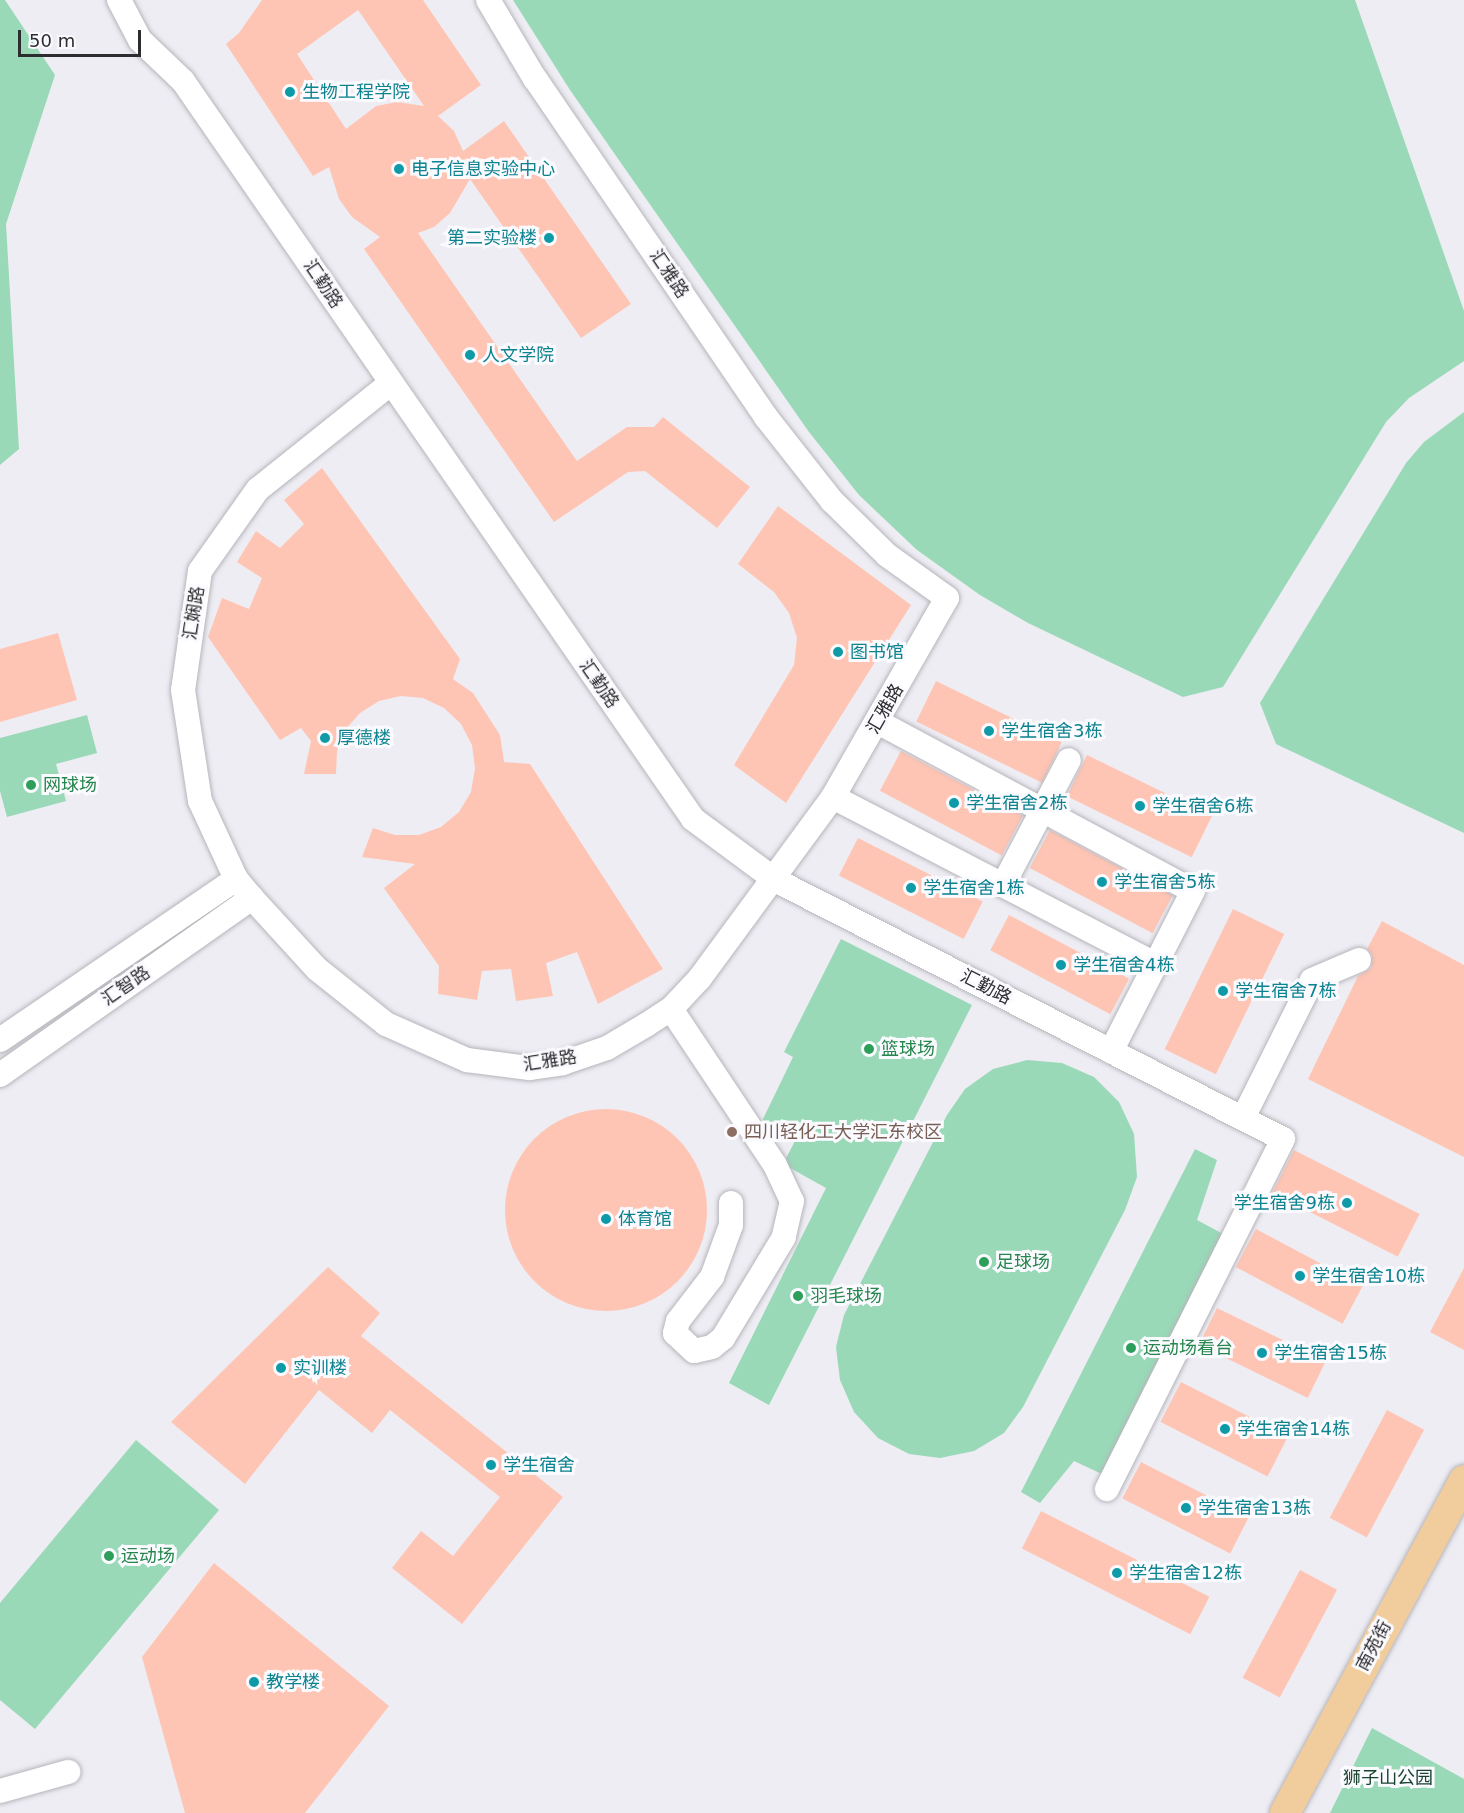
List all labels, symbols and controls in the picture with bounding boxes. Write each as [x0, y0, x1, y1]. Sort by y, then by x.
scale bar [21, 18, 144, 56]
text: 50 m [29, 30, 75, 51]
place label: 生物工程学院 [302, 81, 410, 103]
marker: 生物工程学院 [283, 85, 297, 99]
place label: 电子信息实验中心 [411, 158, 555, 180]
marker: 电子信息实验中心 [392, 162, 406, 176]
place label: 第二实验楼 [447, 227, 537, 249]
marker: 第二实验楼 [542, 231, 556, 245]
street label: 汇雅路 [645, 246, 693, 302]
street label: 汇勤路 [299, 256, 347, 312]
place label: 人文学院 [482, 344, 554, 366]
marker: 人文学院 [463, 348, 477, 362]
street label: 汇娴路 [179, 585, 209, 641]
place label: 图书馆 [850, 641, 904, 663]
marker: 图书馆 [831, 645, 845, 659]
street label: 汇勤路 [575, 656, 623, 712]
street label: 汇雅路 [862, 680, 908, 738]
place label: 学生宿舍3栋 [1001, 720, 1102, 742]
marker: 学生宿舍3栋 [982, 724, 996, 738]
place label: 厚德楼 [337, 727, 391, 749]
marker: 厚德楼 [318, 731, 332, 745]
place label: 网球场 [43, 774, 97, 796]
marker: 网球场 [24, 778, 38, 792]
place label: 学生宿舍2栋 [966, 792, 1067, 814]
place label: 学生宿舍6栋 [1152, 795, 1253, 817]
marker: 学生宿舍2栋 [947, 796, 961, 810]
marker: 学生宿舍6栋 [1133, 799, 1147, 813]
place label: 学生宿舍5栋 [1114, 871, 1215, 893]
marker: 学生宿舍5栋 [1095, 875, 1109, 889]
place label: 学生宿舍1栋 [923, 877, 1024, 899]
marker: 学生宿舍1栋 [904, 881, 918, 895]
place label: 学生宿舍4栋 [1073, 954, 1174, 976]
marker: 学生宿舍4栋 [1054, 958, 1068, 972]
street label: 汇智路 [98, 962, 154, 1010]
street label: 汇勤路 [957, 965, 1015, 1009]
place label: 学生宿舍7栋 [1235, 980, 1336, 1002]
marker: 学生宿舍7栋 [1216, 984, 1230, 998]
place label: 篮球场 [881, 1038, 935, 1060]
marker: 篮球场 [862, 1042, 876, 1056]
street label: 汇雅路 [522, 1046, 578, 1076]
place label: 四川轻化工大学汇东校区 [744, 1121, 942, 1143]
marker: 四川轻化工大学汇东校区 [725, 1125, 739, 1139]
place label: 学生宿舍9栋 [1234, 1192, 1335, 1214]
marker: 学生宿舍9栋 [1340, 1196, 1354, 1210]
place label: 体育馆 [618, 1208, 672, 1230]
marker: 体育馆 [599, 1212, 613, 1226]
place label: 足球场 [996, 1251, 1050, 1273]
marker: 足球场 [977, 1255, 991, 1269]
place label: 学生宿舍10栋 [1312, 1265, 1425, 1287]
marker: 学生宿舍10栋 [1293, 1269, 1307, 1283]
place label: 羽毛球场 [810, 1285, 882, 1307]
marker: 羽毛球场 [791, 1289, 805, 1303]
place label: 运动场看台 [1143, 1337, 1233, 1359]
marker: 运动场看台 [1124, 1341, 1138, 1355]
place label: 学生宿舍15栋 [1274, 1342, 1387, 1364]
marker: 学生宿舍15栋 [1255, 1346, 1269, 1360]
place label: 实训楼 [293, 1357, 347, 1379]
marker: 实训楼 [274, 1361, 288, 1375]
place label: 学生宿舍14栋 [1237, 1418, 1350, 1440]
marker: 学生宿舍14栋 [1218, 1422, 1232, 1436]
place label: 学生宿舍 [503, 1454, 575, 1476]
marker: 学生宿舍 [484, 1458, 498, 1472]
place label: 学生宿舍13栋 [1198, 1497, 1311, 1519]
marker: 学生宿舍13栋 [1179, 1501, 1193, 1515]
place label: 运动场 [121, 1545, 175, 1567]
marker: 运动场 [102, 1549, 116, 1563]
place label: 学生宿舍12栋 [1129, 1562, 1242, 1584]
marker: 学生宿舍12栋 [1110, 1566, 1124, 1580]
street label: 南苑街 [1352, 1617, 1396, 1675]
place label: 教学楼 [266, 1671, 320, 1693]
marker: 教学楼 [247, 1675, 261, 1689]
park label: 狮子山公园 [1343, 1767, 1433, 1789]

